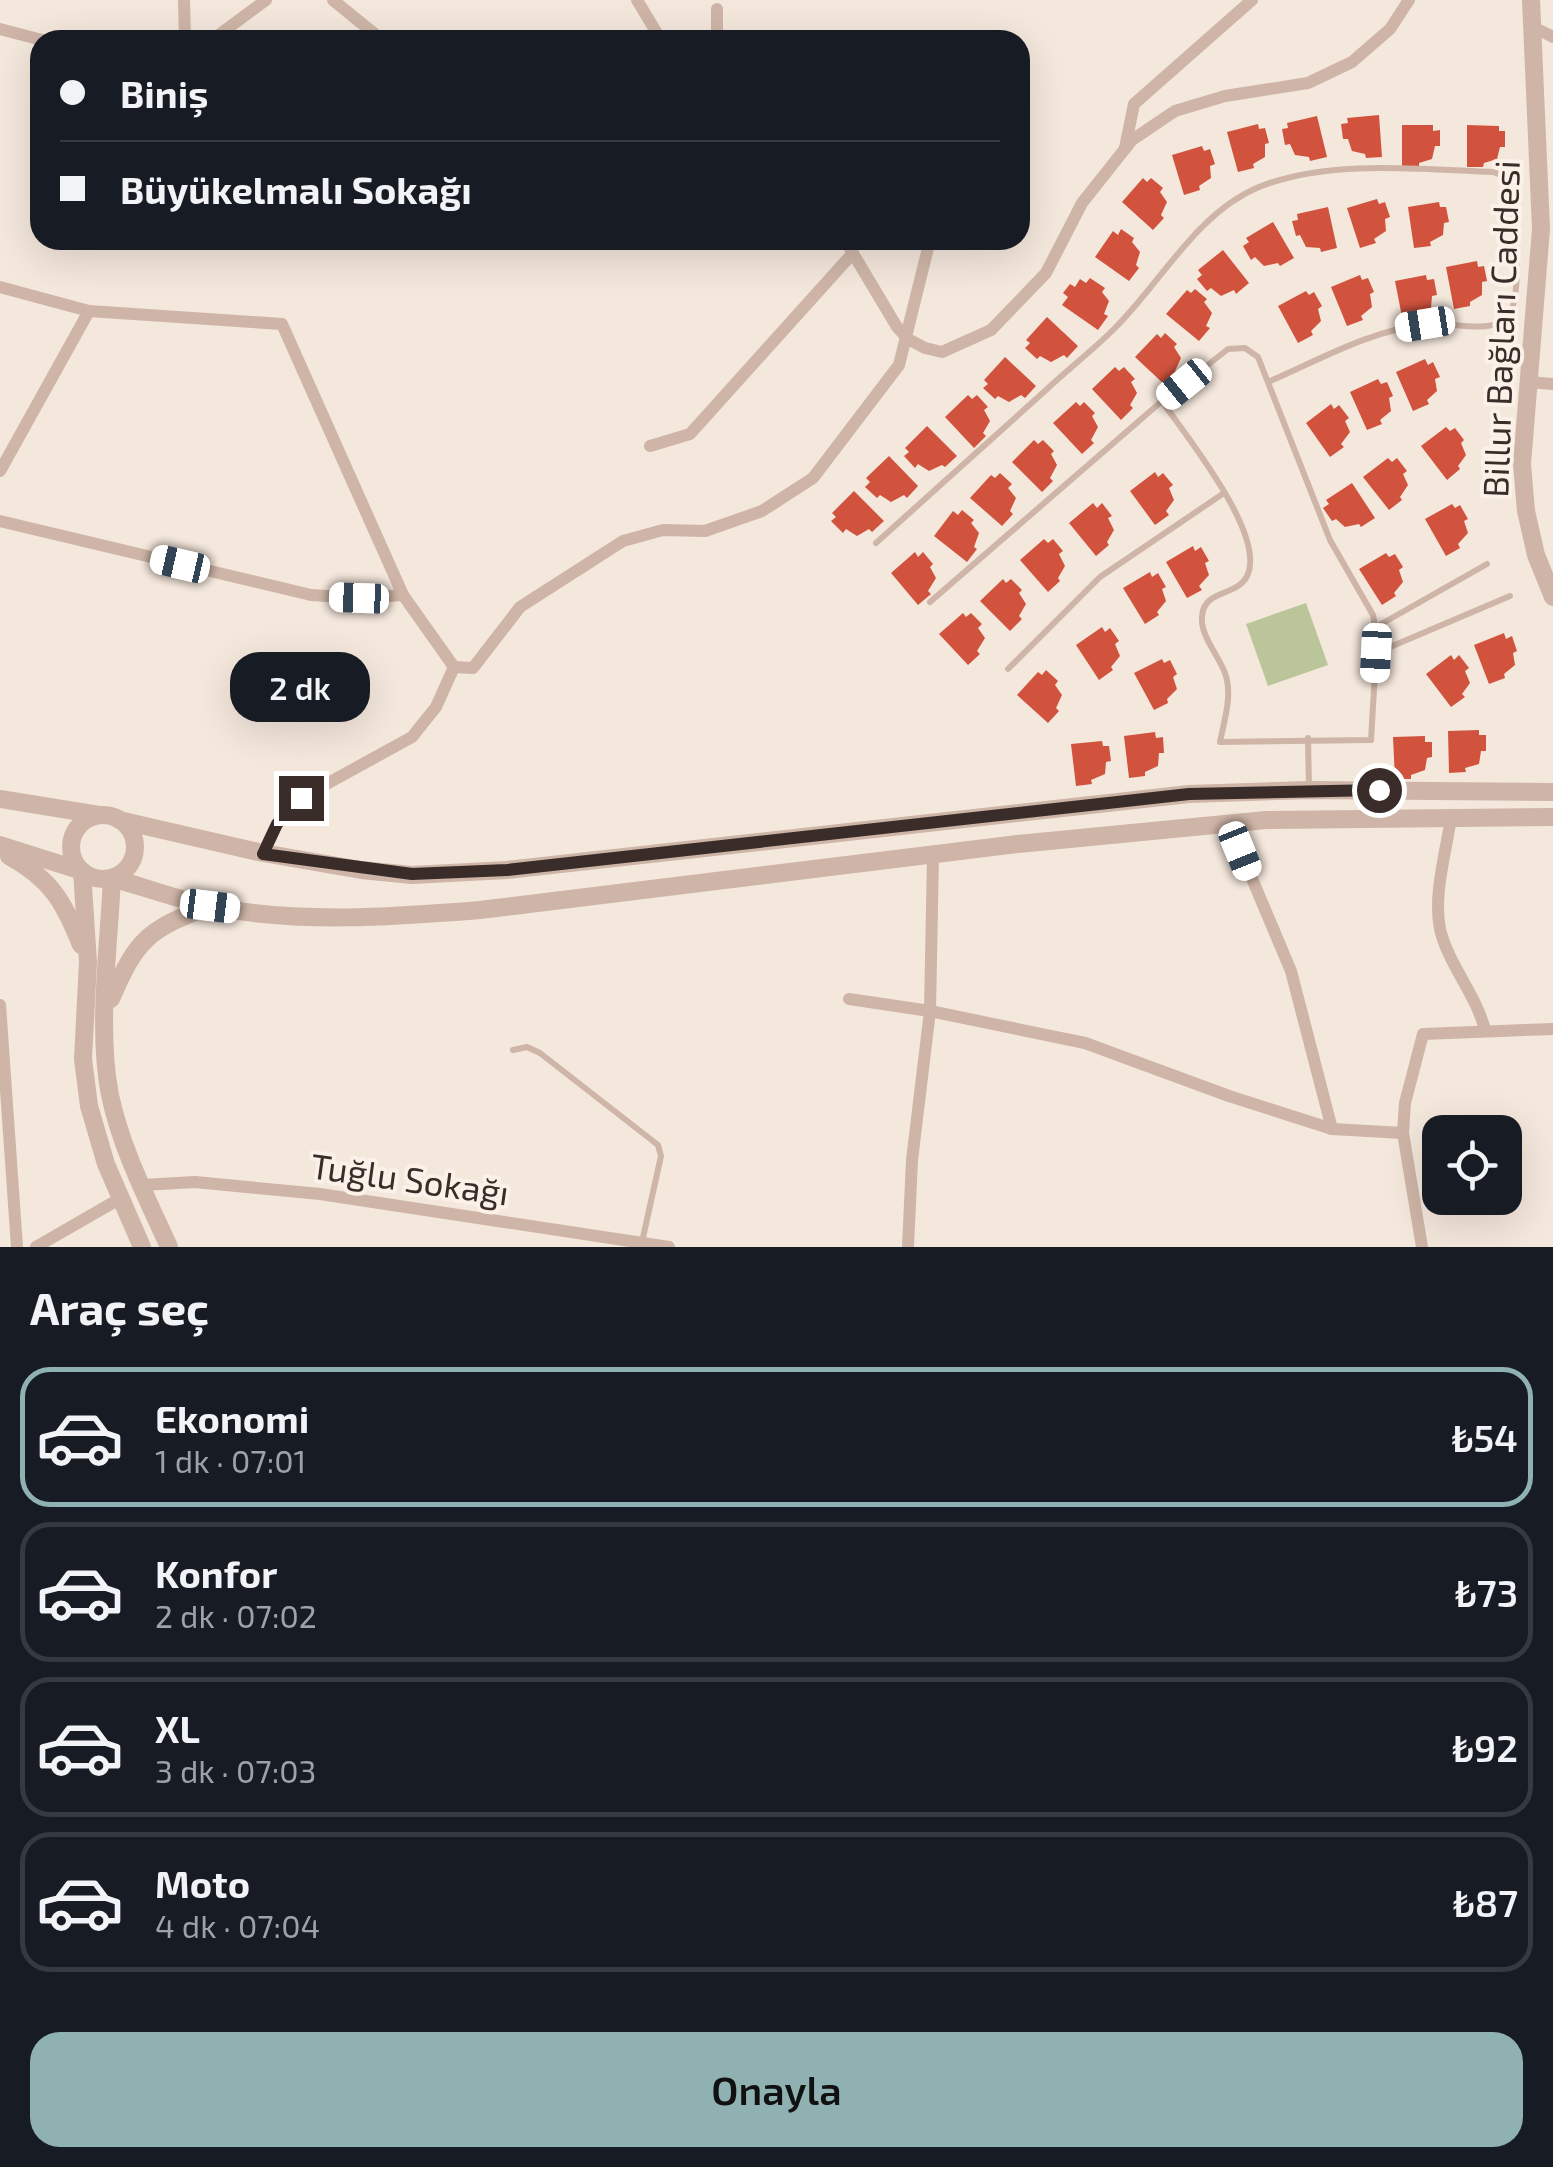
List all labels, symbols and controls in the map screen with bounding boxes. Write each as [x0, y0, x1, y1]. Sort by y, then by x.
text: Biniş [120, 70, 208, 116]
street label: Billur Bağları Caddesi [1473, 160, 1527, 498]
text: Büyükelmalı Sokağı [120, 166, 472, 212]
car [1393, 304, 1457, 344]
car [1151, 353, 1217, 415]
car [147, 543, 213, 585]
car [328, 582, 390, 614]
car [1359, 622, 1393, 684]
callout: 2 dk [231, 653, 371, 723]
text: 2 dk [269, 668, 331, 706]
route start [1357, 768, 1402, 813]
route end [279, 776, 324, 821]
car [1215, 818, 1265, 884]
car [178, 887, 242, 925]
map controls [1422, 1115, 1522, 1215]
button: locate [1422, 1115, 1522, 1215]
street label: Tuğlu Sokağı [308, 1143, 512, 1213]
text: Araç seç [30, 1280, 209, 1334]
icon: car [35, 1392, 125, 1482]
text: Ekonomi [155, 1395, 309, 1441]
text: ₺54 [1452, 1414, 1518, 1460]
text: 1 dk · 07:01 [155, 1441, 306, 1479]
icon: car [35, 1547, 125, 1637]
text: Konfor [155, 1550, 277, 1596]
text: ₺73 [1455, 1569, 1518, 1615]
text: 2 dk · 07:02 [155, 1596, 317, 1634]
icon: car [35, 1702, 125, 1792]
text: XL [155, 1705, 200, 1751]
text: ₺92 [1452, 1724, 1518, 1770]
text: 3 dk · 07:03 [155, 1751, 316, 1789]
icon: car [35, 1857, 125, 1947]
text: Moto [155, 1860, 250, 1906]
text: ₺87 [1453, 1879, 1518, 1925]
text: 4 dk · 07:04 [155, 1906, 320, 1944]
button: Onayla [30, 2032, 1523, 2147]

